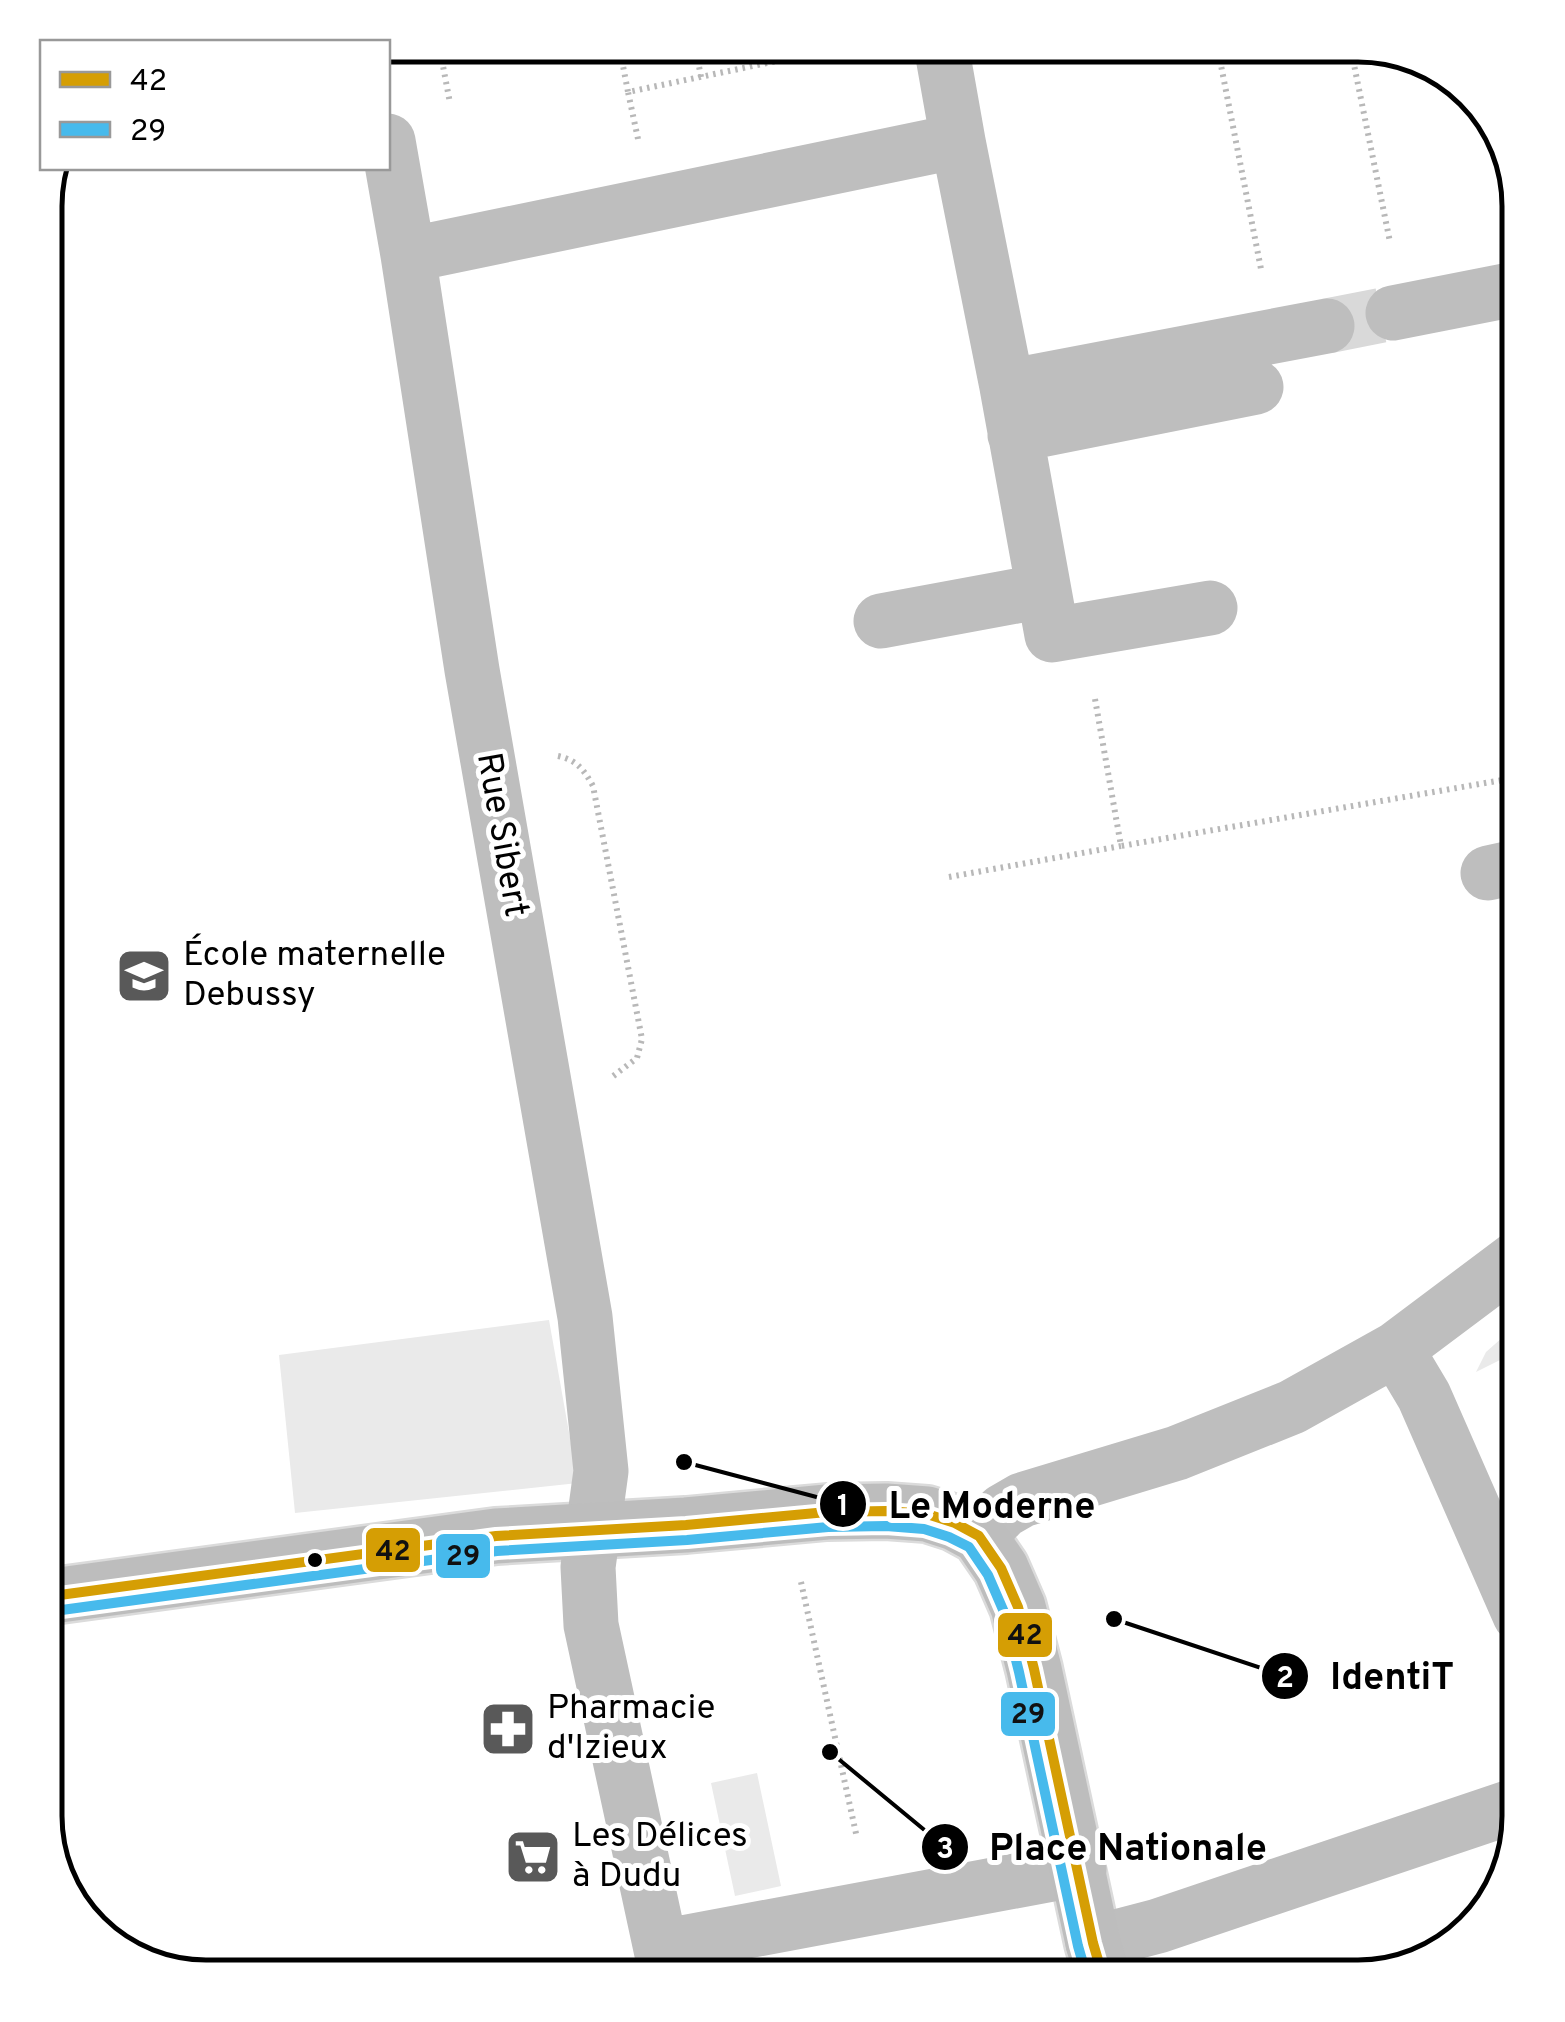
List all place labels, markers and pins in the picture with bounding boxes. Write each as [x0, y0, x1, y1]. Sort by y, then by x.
place label: École maternelle Debussy [183, 933, 446, 1018]
school or university icon: École maternelle Debussy [114, 946, 174, 1006]
callout: Le Moderne [818, 1470, 1115, 1538]
unlabelled marker [305, 1550, 325, 1570]
callout: IdentiT [1260, 1642, 1474, 1710]
place label: Pharmacie d'Izieux [547, 1687, 715, 1771]
pharmacy icon: Pharmacie d'Izieux [478, 1699, 538, 1759]
callout: Place Nationale [920, 1813, 1287, 1881]
place label: Les Délices à Dudu [572, 1815, 748, 1899]
supermarket icon: Les Délices à Dudu [503, 1827, 563, 1887]

